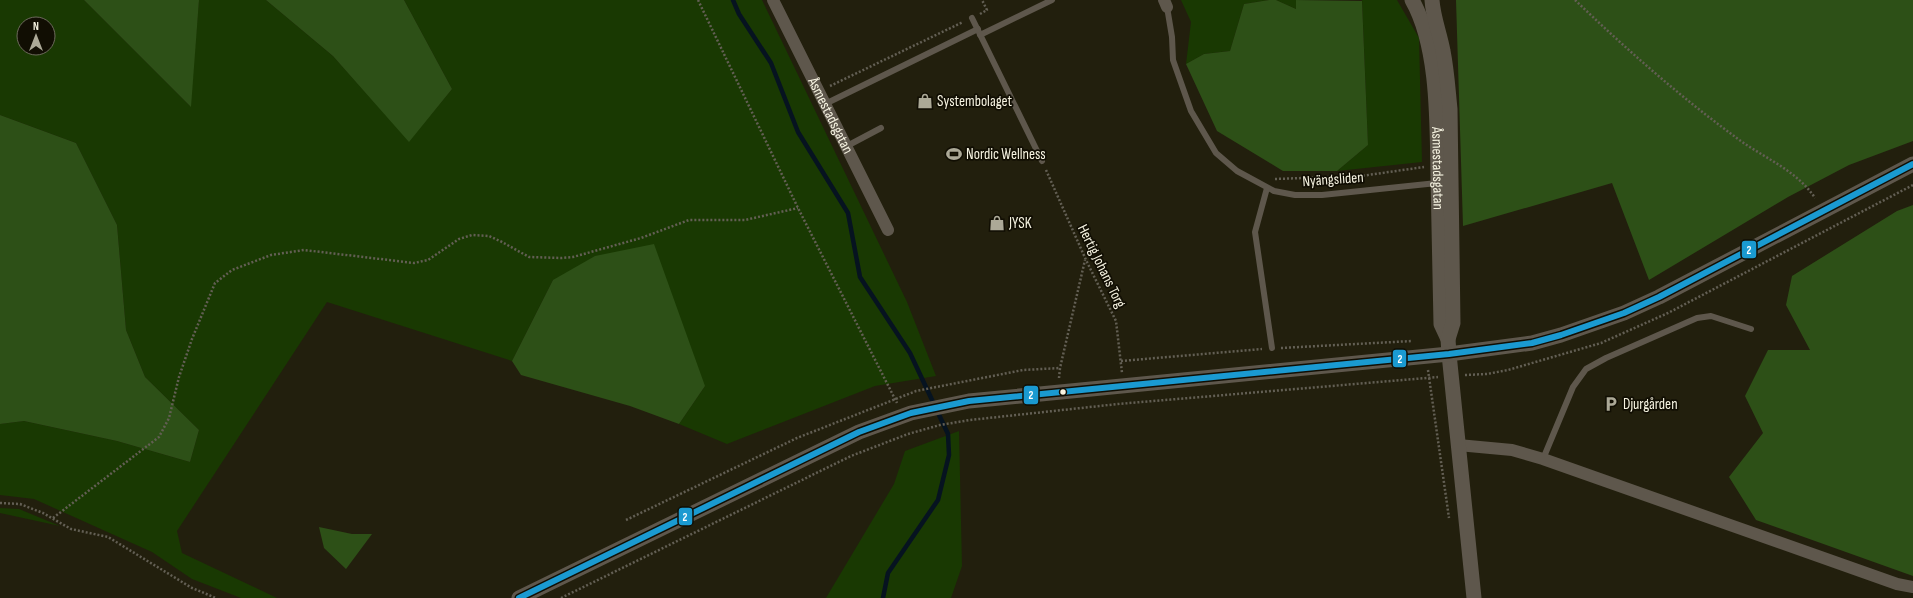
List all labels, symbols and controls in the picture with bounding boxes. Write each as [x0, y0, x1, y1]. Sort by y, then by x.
north arrow [16, 16, 56, 56]
text: N [33, 20, 39, 33]
street label: Åsmestadsgatan [803, 73, 857, 157]
shop icon: Systembolaget [916, 92, 934, 110]
place label: Systembolaget [937, 92, 1013, 111]
street label: Åsmestadsgatan [1427, 126, 1448, 210]
sports icon: Nordic Wellness [945, 145, 963, 163]
place label: Nordic Wellness [966, 145, 1046, 164]
street label: Nyängsliden [1302, 168, 1364, 191]
shop icon: JYSK [988, 214, 1006, 232]
place label: JYSK [1008, 214, 1032, 233]
street label: Hertig Johans Torg [1073, 221, 1130, 311]
line badge: 2 [1741, 240, 1757, 259]
text: 2 [1747, 244, 1752, 257]
line badge: 2 [1392, 349, 1407, 368]
text: 2 [1398, 353, 1403, 366]
line badge: 2 [1023, 385, 1039, 405]
unlabelled marker [1058, 387, 1068, 397]
text: 2 [1029, 389, 1034, 402]
parking icon: Djurgården [1602, 395, 1620, 413]
place label: Djurgården [1623, 395, 1678, 414]
line badge: 2 [678, 507, 693, 526]
text: 2 [683, 511, 688, 524]

